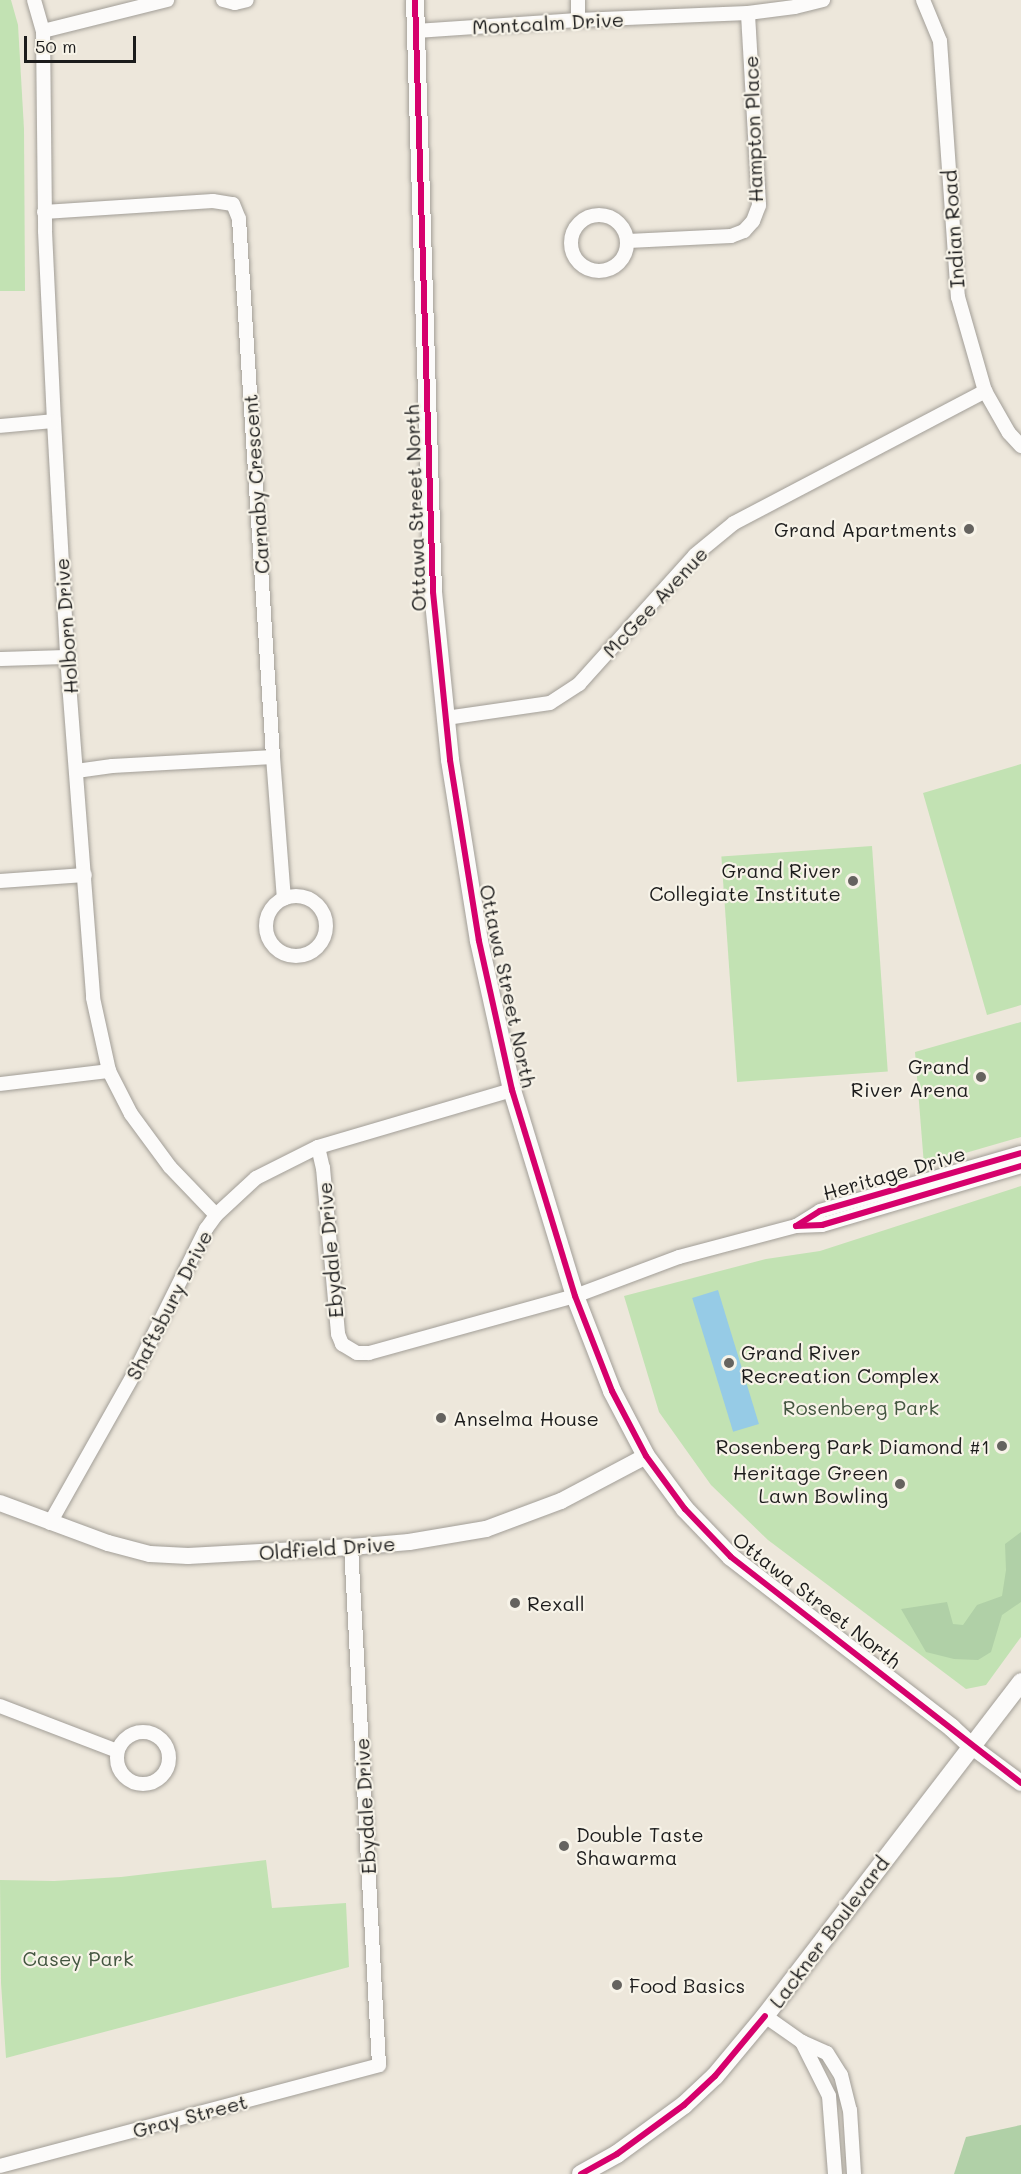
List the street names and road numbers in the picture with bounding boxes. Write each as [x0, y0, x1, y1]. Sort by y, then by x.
street label: Montcalm Drive [471, 7, 625, 39]
street label: Hampton Place [738, 55, 768, 203]
street label: Indian Road [937, 169, 969, 289]
street label: Carnaby Crescent [238, 393, 274, 575]
street label: Ottawa Street North [399, 404, 431, 612]
street label: McGee Avenue [598, 542, 712, 662]
street label: Holborn Drive [49, 557, 83, 695]
street label: Ottawa Street North [475, 882, 541, 1090]
street label: Heritage Drive [820, 1141, 968, 1205]
street label: Ebydale Drive [312, 1181, 348, 1319]
street label: Shaftsbury Drive [121, 1226, 217, 1384]
street label: Ottawa Street North [728, 1527, 906, 1673]
street label: Oldfield Drive [258, 1531, 396, 1565]
street label: Ebydale Drive [349, 1737, 381, 1875]
street label: Lackner Boulevard [764, 1851, 894, 2013]
street label: Gray Street [130, 2089, 250, 2143]

